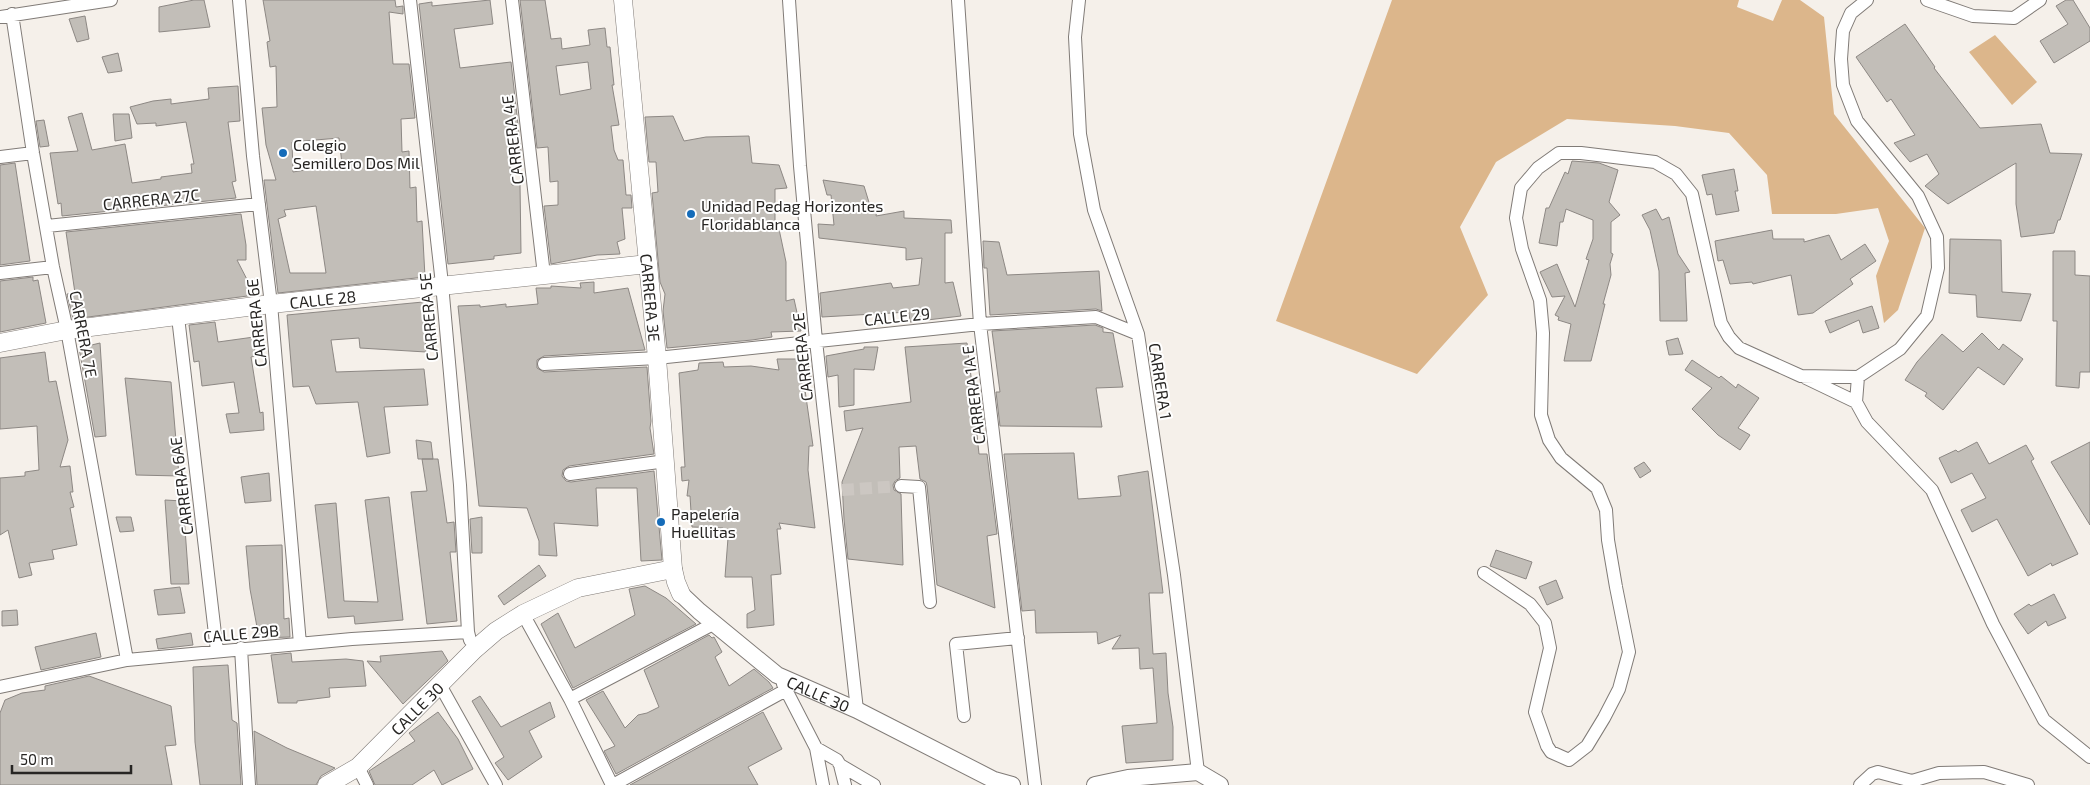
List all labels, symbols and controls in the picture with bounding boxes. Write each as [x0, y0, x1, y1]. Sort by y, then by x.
street label: CARRERA 4E [497, 94, 527, 186]
place label: Colegio Semillero Dos Mil [293, 135, 420, 172]
marker: Colegio Semillero Dos Mil [277, 147, 289, 159]
street label: CARRERA 27C [102, 184, 200, 214]
place label: Unidad Pedag Horizontes Floridablanca [701, 196, 884, 233]
marker: Unidad Pedag Horizontes Floridablanca [685, 208, 697, 220]
street label: CARRERA 3E [638, 253, 665, 343]
street label: CARRERA 5E [415, 272, 441, 362]
street label: CARRERA 6E [242, 278, 270, 368]
street label: CALLE 28 [289, 286, 357, 311]
street label: CARRERA 7E [66, 289, 102, 379]
street label: CALLE 29 [863, 303, 931, 329]
street label: CARRERA 2E [788, 312, 816, 402]
street label: CARRERA 1 [1146, 341, 1176, 421]
street label: CARRERA 1A E [958, 345, 988, 445]
street label: CARRERA 6AE [166, 436, 196, 536]
place label: Papelería Huellitas [671, 504, 740, 541]
marker: Papelería Huellitas [655, 516, 667, 528]
street label: CALLE 29B [202, 620, 280, 646]
street label: CALLE 30 [784, 671, 853, 715]
street label: CALLE 30 [386, 678, 447, 738]
scale bar [12, 742, 131, 774]
text: 50 m [20, 750, 54, 768]

